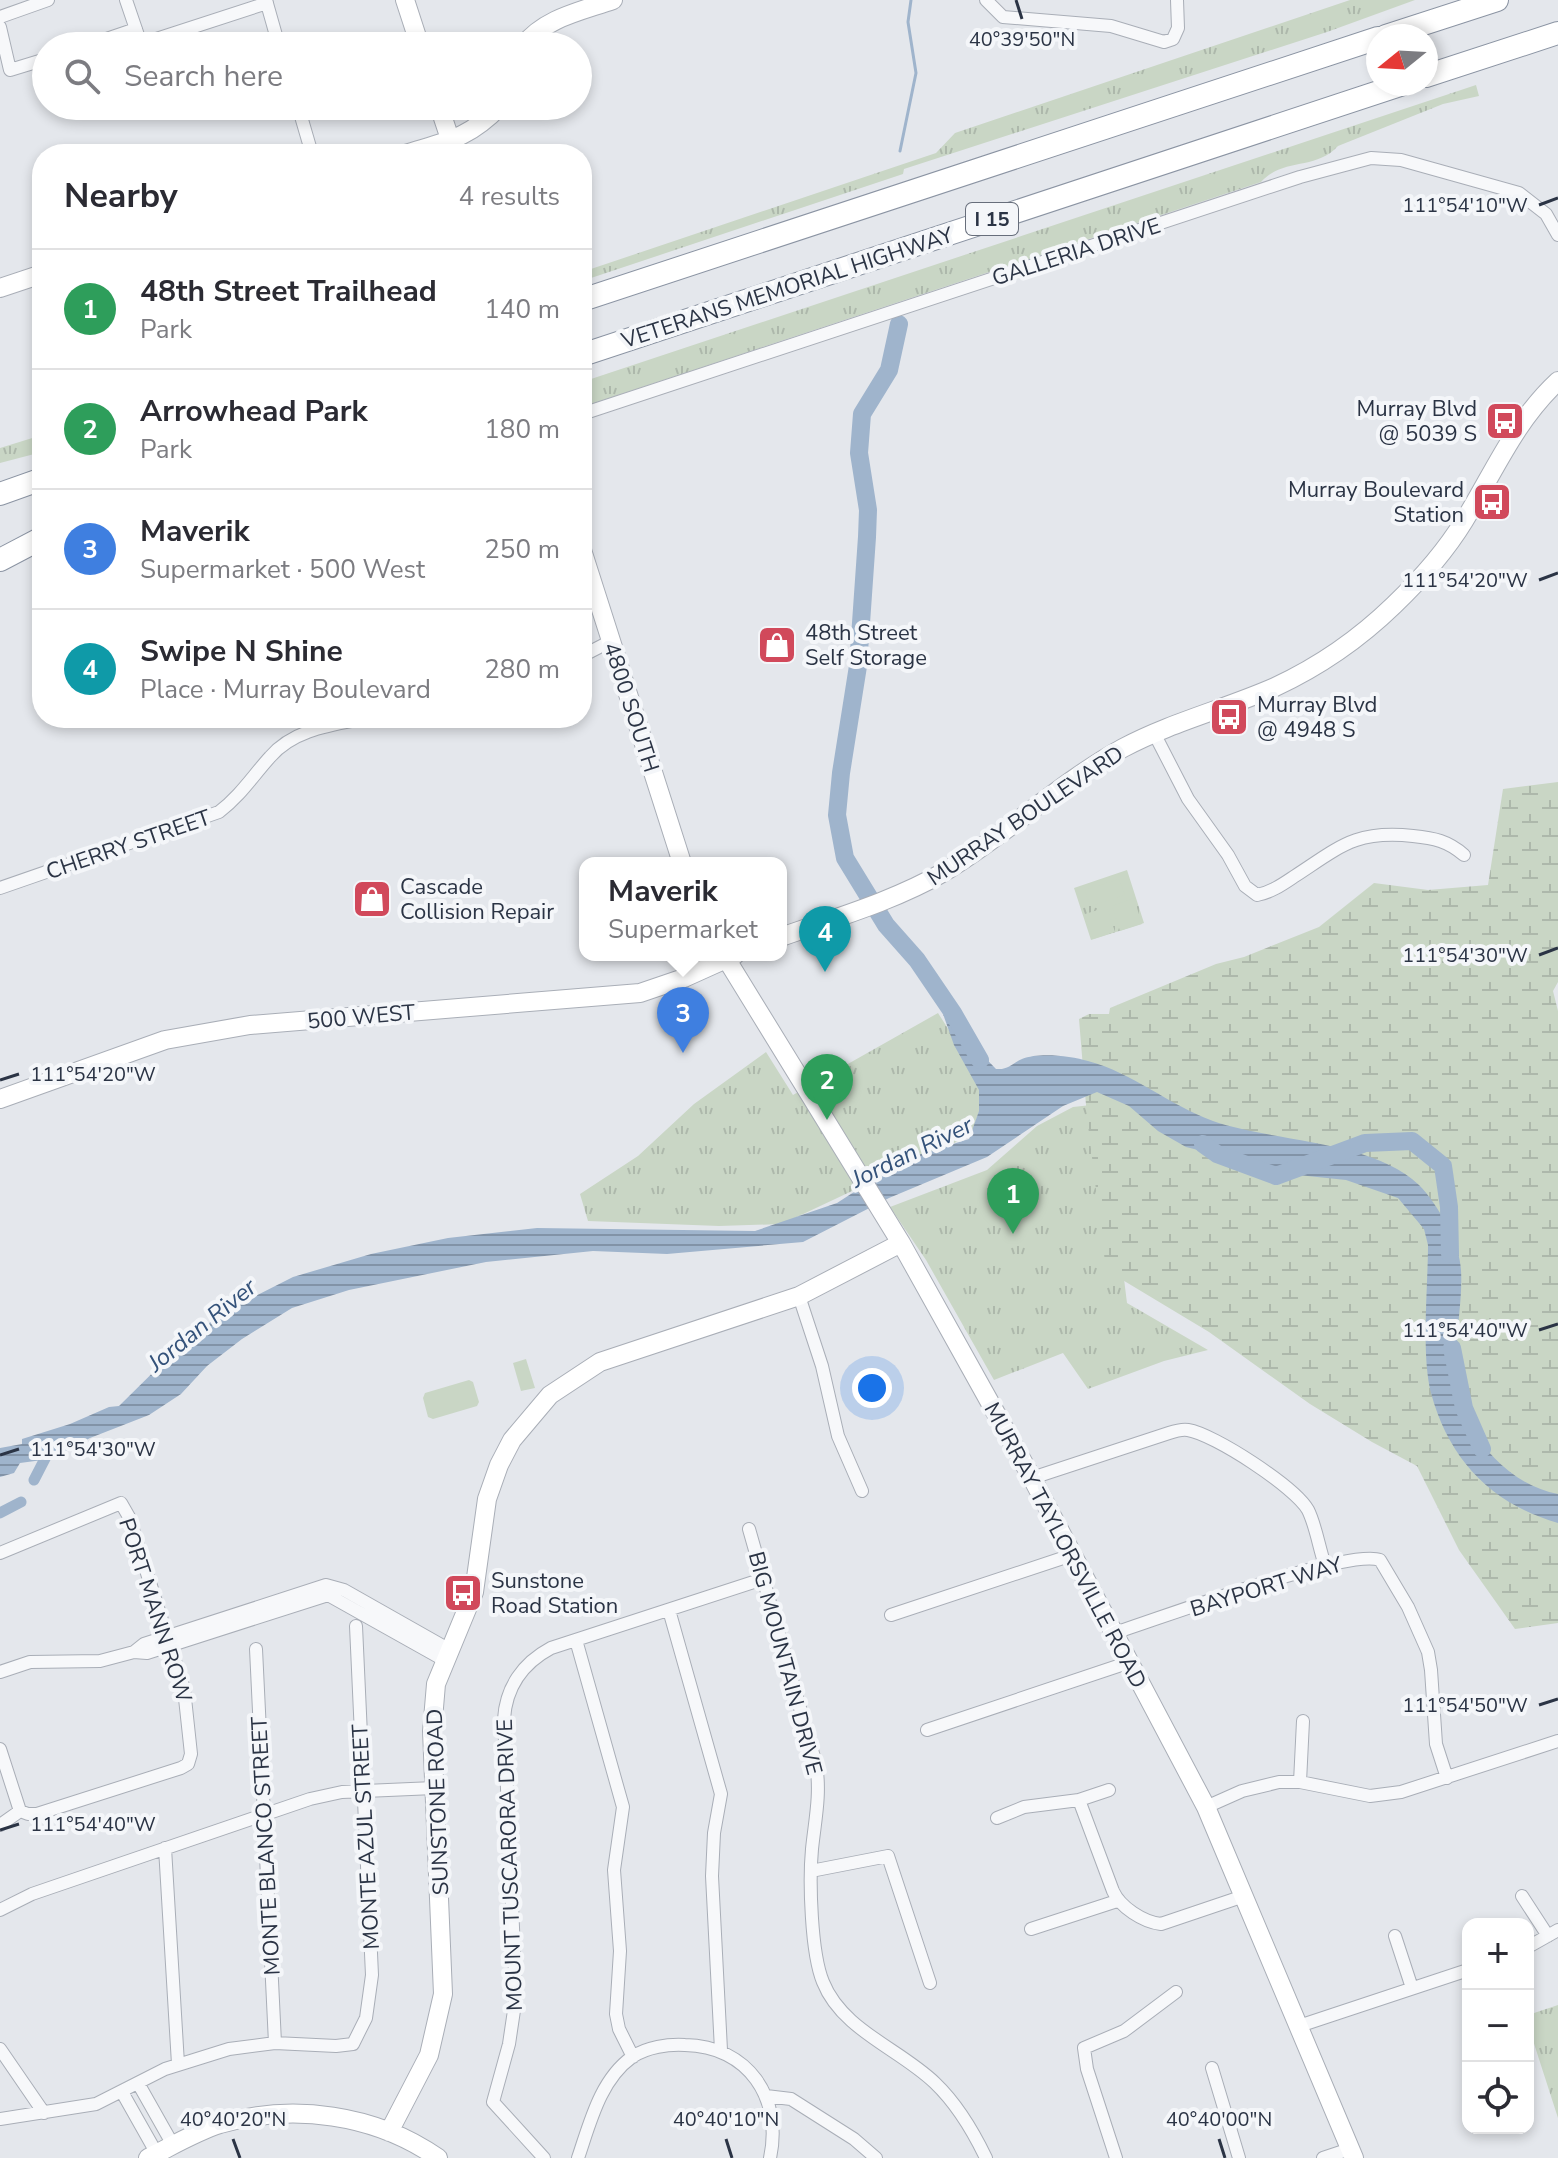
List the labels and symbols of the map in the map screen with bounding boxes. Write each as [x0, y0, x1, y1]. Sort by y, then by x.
north arrow [1366, 24, 1438, 96]
text: 40°39'50"N [969, 26, 1075, 53]
text: 111°54'10"W [1402, 192, 1528, 219]
road number: I 15 [966, 203, 1018, 235]
street label: GALLERIA DRIVE [988, 211, 1164, 293]
street label: VETERANS MEMORIAL HIGHWAY [617, 220, 958, 356]
place label: Murray Blvd @ 5039 S [1357, 394, 1477, 449]
bus stop icon: Murray Blvd @ 5039 S [1484, 400, 1526, 442]
place label: Murray Boulevard Station [1288, 475, 1464, 530]
bus stop icon: Murray Boulevard Station [1471, 481, 1513, 523]
text: 111°54'20"W [1402, 567, 1528, 594]
place label: 48th Street Self Storage [805, 618, 927, 673]
shop icon: 48th Street Self Storage [756, 624, 798, 666]
street label: 4800 SOUTH [596, 639, 666, 776]
place label: Murray Blvd @ 4948 S [1257, 690, 1377, 745]
bus stop icon: Murray Blvd @ 4948 S [1208, 696, 1250, 738]
street label: MURRAY BOULEVARD [921, 739, 1130, 893]
street label: CHERRY STREET [42, 802, 215, 887]
place label: Cascade Collision Repair [400, 872, 554, 927]
shop icon: Cascade Collision Repair [351, 878, 393, 920]
pin: 4 [799, 906, 851, 972]
text: 111°54'30"W [1402, 942, 1528, 969]
pin: 3 [657, 987, 709, 1053]
street label: 500 WEST [306, 997, 417, 1037]
pin: 2 [801, 1054, 853, 1120]
text: 111°54'20"W [30, 1061, 156, 1088]
water label: Jordan River [845, 1108, 979, 1196]
pin: 1 [987, 1168, 1039, 1234]
water label: Jordan River [140, 1270, 264, 1379]
text: 111°54'40"W [1402, 1317, 1528, 1344]
your location [852, 1368, 892, 1408]
street label: MURRAY TAYLORSVILLE ROAD [977, 1397, 1153, 1694]
text: 111°54'30"W [30, 1436, 156, 1463]
street label: PORT MANN ROW [111, 1514, 199, 1706]
street label: BIG MOUNTAIN DRIVE [741, 1548, 829, 1778]
street label: BAYPORT WAY [1187, 1549, 1347, 1624]
place label: Sunstone Road Station [491, 1566, 618, 1621]
bus stop icon: Sunstone Road Station [442, 1572, 484, 1614]
text: 111°54'50"W [1402, 1692, 1528, 1719]
street label: SUNSTONE ROAD [420, 1708, 456, 1896]
street label: MONTE BLANCO STREET [244, 1715, 288, 1976]
street label: MOUNT TUSCARORA DRIVE [490, 1718, 530, 2012]
street label: MONTE AZUL STREET [345, 1723, 387, 1951]
text: 111°54'40"W [30, 1811, 156, 1838]
text: 40°40'20"N [180, 2106, 286, 2133]
text: 40°40'10"N [673, 2106, 779, 2133]
text: 40°40'00"N [1166, 2106, 1272, 2133]

